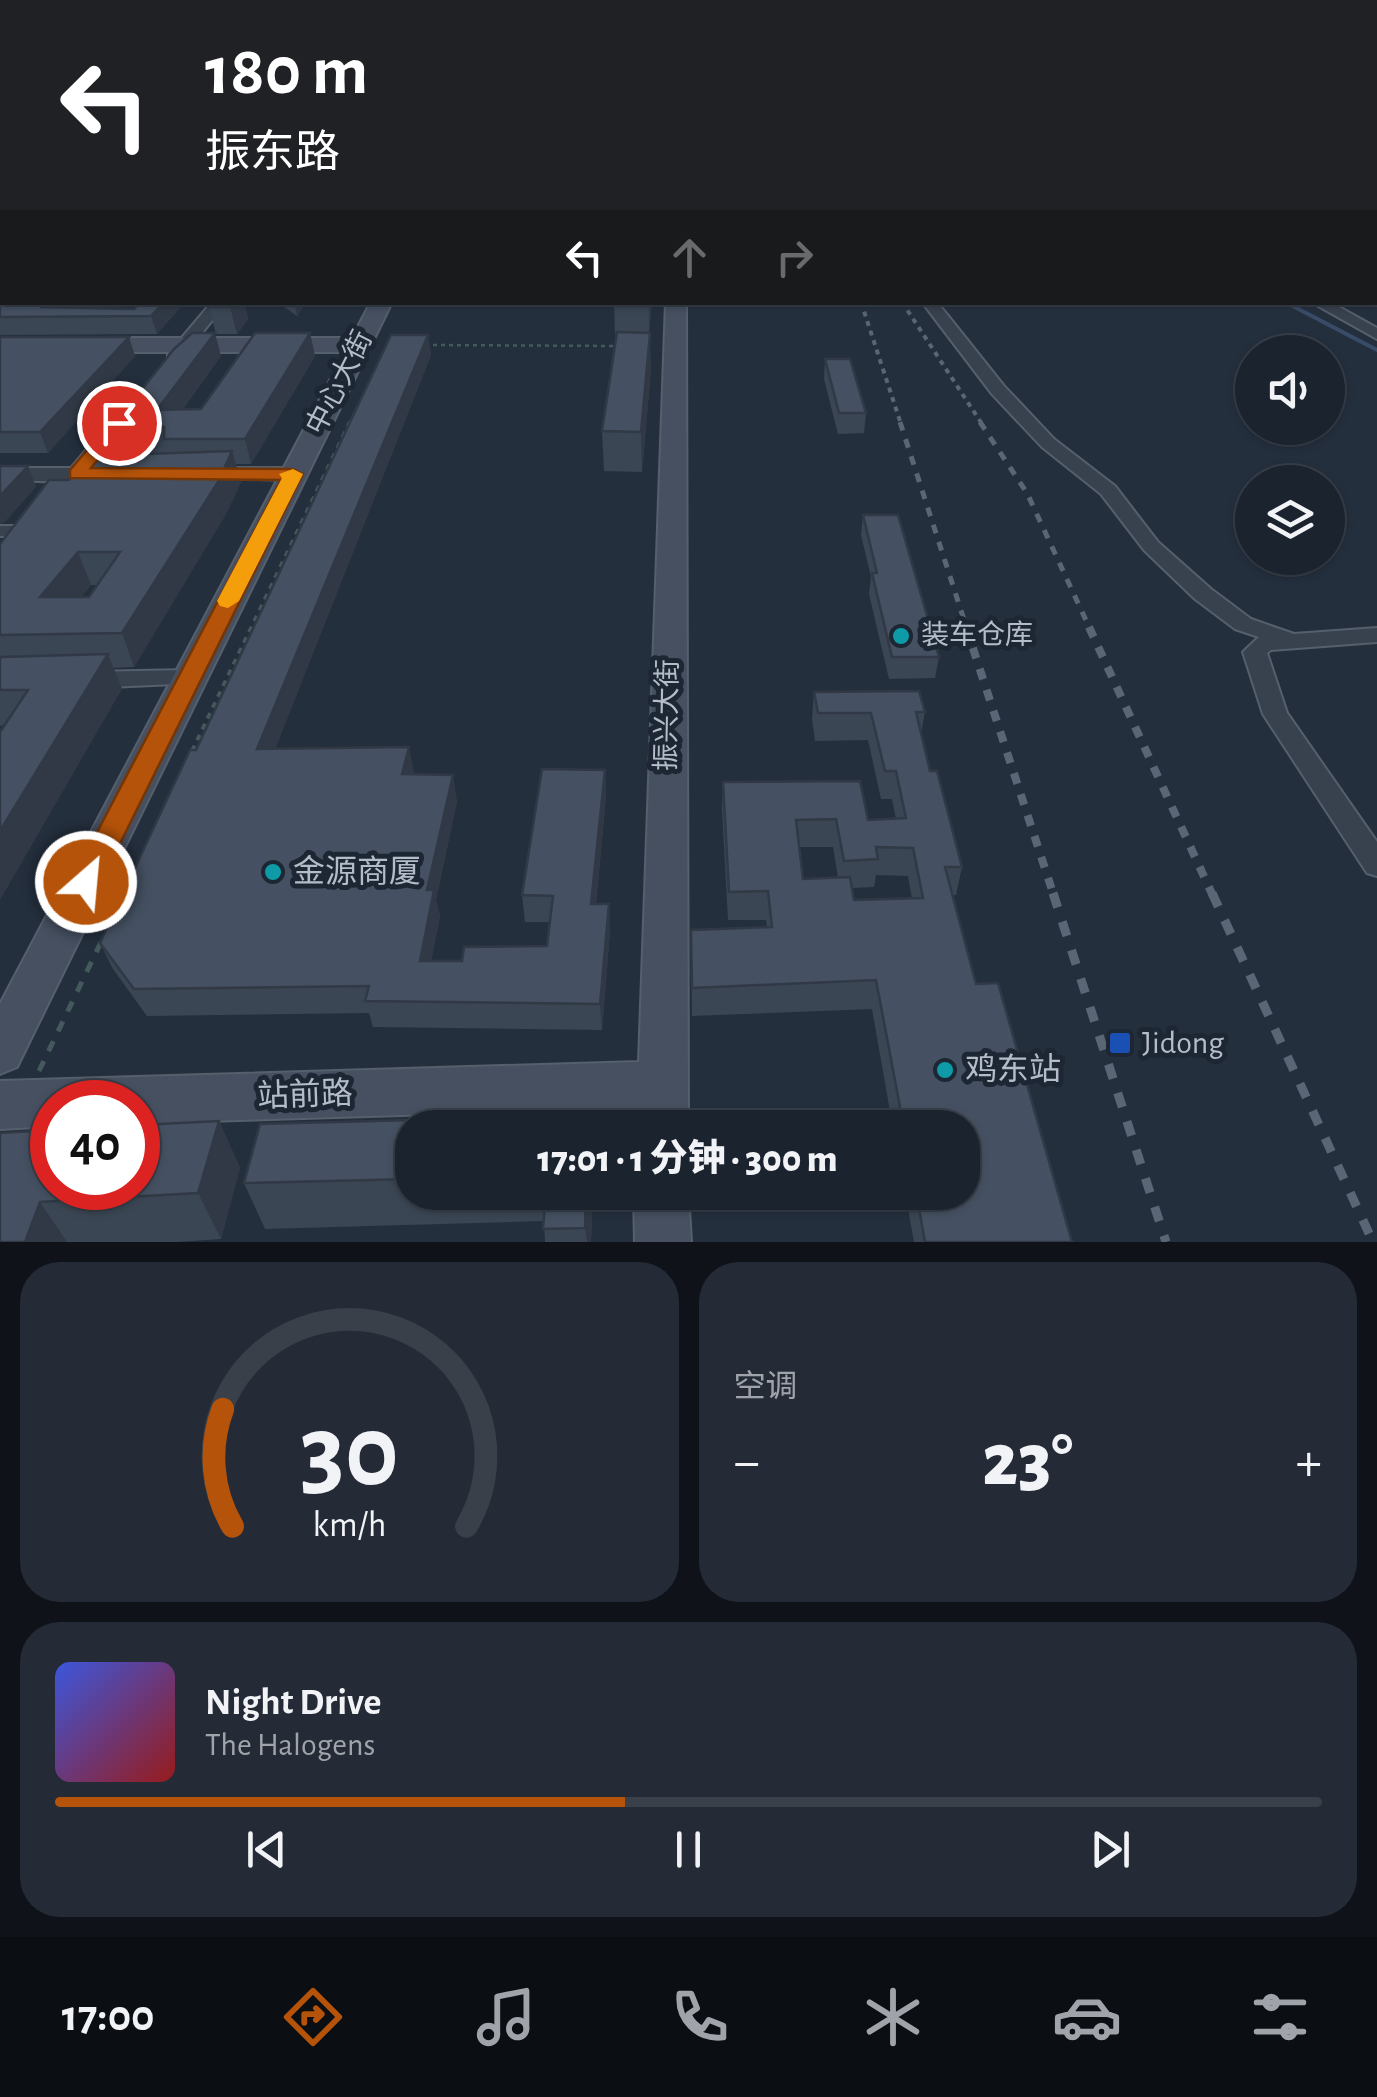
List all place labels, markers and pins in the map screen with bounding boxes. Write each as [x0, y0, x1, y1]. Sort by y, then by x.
pin [77, 381, 162, 466]
place label: 装车仓库 [921, 620, 1033, 650]
marker: 装车仓库 [890, 625, 912, 647]
place label: 金源商厦 [293, 854, 421, 888]
marker: 金源商厦 [262, 861, 284, 883]
place label: Jidong [1142, 1027, 1224, 1059]
marker: Jidong [1107, 1030, 1133, 1056]
place label: 鸡东站 [965, 1052, 1061, 1086]
marker: 鸡东站 [934, 1059, 956, 1081]

